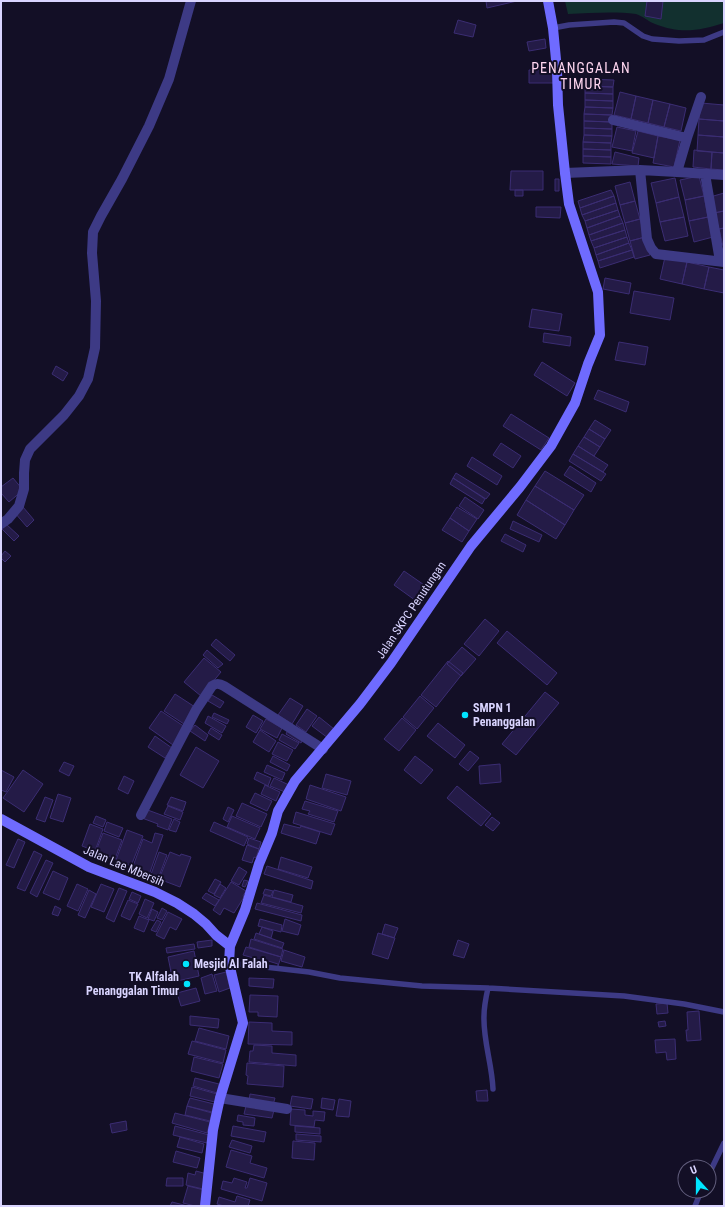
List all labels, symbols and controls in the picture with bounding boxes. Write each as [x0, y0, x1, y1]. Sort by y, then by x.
district label: PENANGGALAN TIMUR [531, 60, 631, 92]
street label: Jalan SKPC Penutungan [373, 559, 449, 661]
place label: SMPN 1 Penanggalan [473, 701, 535, 729]
marker: SMPN 1 Penanggalan [460, 710, 470, 720]
street label: Jalan Lae Mbersih [81, 843, 167, 889]
place label: Mesjid Al Falah [194, 957, 268, 971]
marker: Mesjid Al Falah [181, 959, 191, 969]
place label: TK Alfalah Penanggalan Timur [86, 970, 179, 998]
marker: TK Alfalah Penanggalan Timur [182, 979, 192, 989]
north arrow [677, 1159, 717, 1199]
text: U [688, 1163, 699, 1177]

